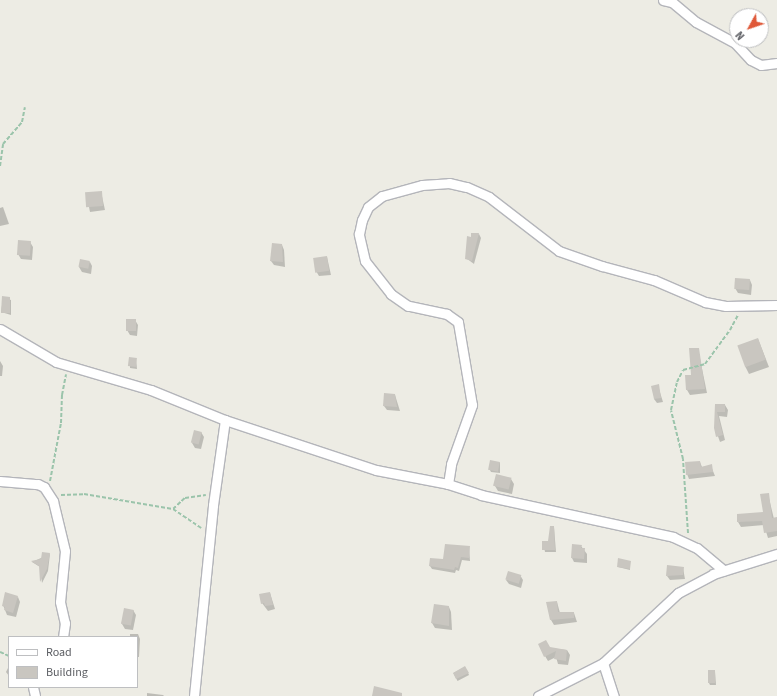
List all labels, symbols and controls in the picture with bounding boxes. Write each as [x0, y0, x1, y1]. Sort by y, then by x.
north arrow [729, 8, 769, 48]
text: N [732, 28, 748, 43]
legend [8, 636, 138, 688]
text: Road [46, 644, 72, 661]
text: Building [46, 664, 88, 681]

